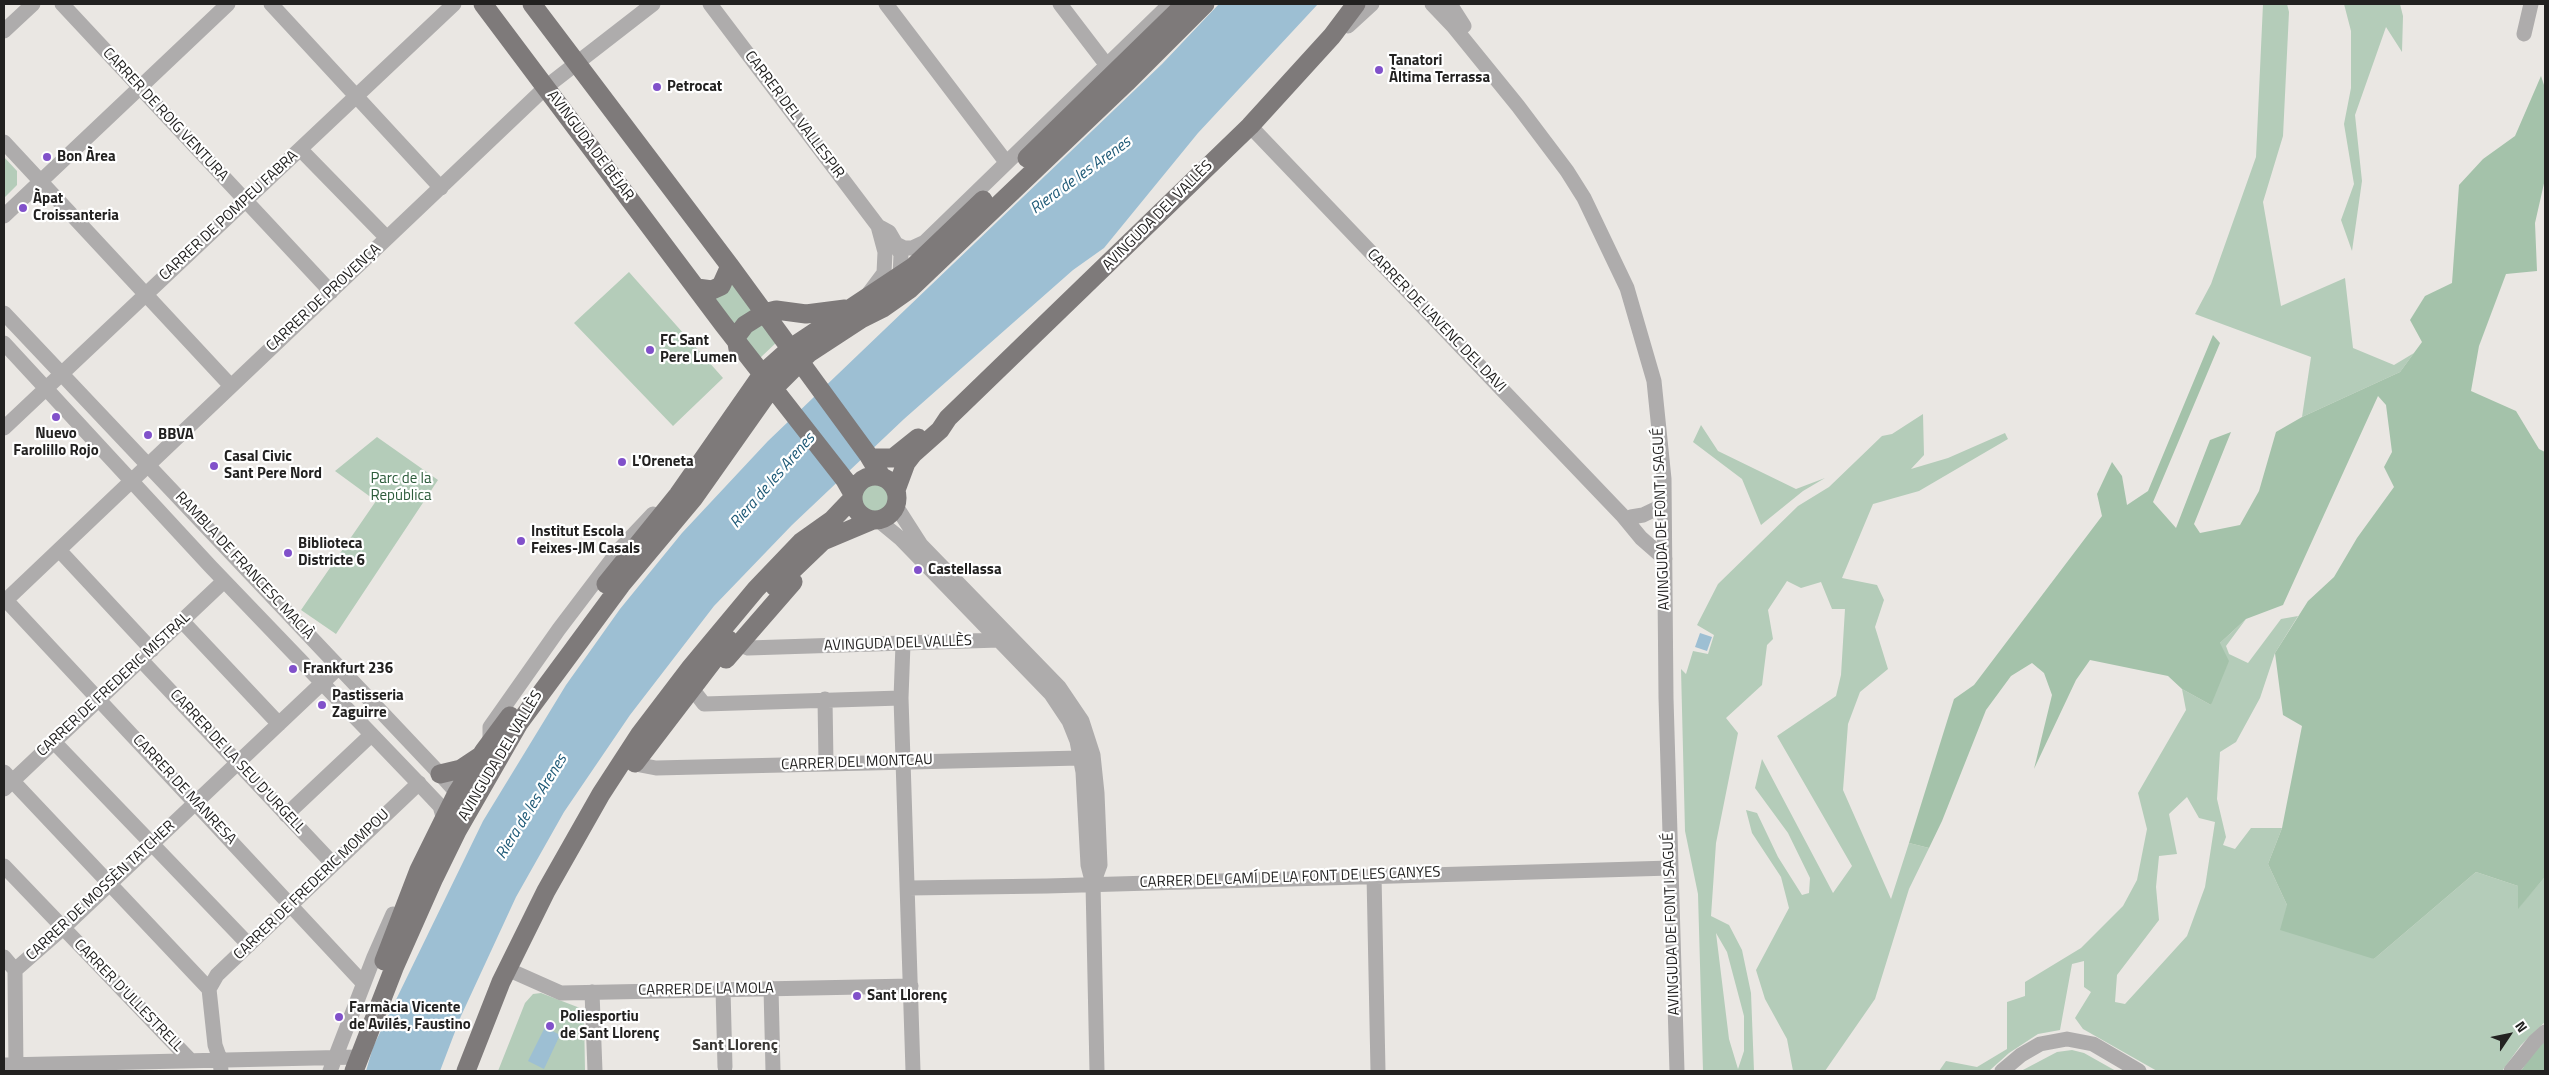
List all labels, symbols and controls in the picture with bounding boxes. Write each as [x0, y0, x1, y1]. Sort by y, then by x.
street label: CARRER DE ROIG VENTURA [98, 45, 232, 185]
street label: CARRER DEL VALLESPIR [740, 48, 848, 182]
place label: Tanatori Àltima Terrassa [1389, 52, 1490, 87]
marker: Tanatori Àltima Terrassa [1373, 64, 1385, 76]
place label: Petrocat [667, 78, 722, 96]
marker: Petrocat [651, 81, 663, 93]
street label: AVINGUDA DE BÉJAR [543, 87, 637, 205]
water label: Riera de les Arenes [1027, 133, 1135, 219]
street label: CARRER DE POMPEU FABRA [156, 147, 302, 285]
place label: Bon Àrea [57, 148, 116, 166]
marker: Bon Àrea [41, 151, 53, 163]
street label: AVINGUDA DEL VALLÈS [1099, 157, 1217, 275]
place label: Àpat Croissanteria [33, 190, 119, 225]
marker: Àpat Croissanteria [17, 202, 29, 214]
street label: CARRER DE PROVENÇA [263, 240, 385, 356]
street label: CARRER DE L'AVENC DEL DAVI [1363, 246, 1509, 396]
place label: FC Sant Pere Lumen [660, 332, 737, 367]
marker: FC Sant Pere Lumen [644, 344, 656, 356]
marker: Nuevo Farolillo Rojo [50, 411, 62, 423]
place label: Nuevo Farolillo Rojo [13, 425, 99, 460]
place label: BBVA [158, 426, 194, 444]
street label: AVINGUDA DE FONT I SAGUÉ [1650, 427, 1674, 611]
marker: BBVA [142, 429, 154, 441]
water label: Riera de les Arenes [727, 430, 819, 532]
place label: Casal Civic Sant Pere Nord [224, 448, 322, 483]
place label: L'Oreneta [632, 453, 694, 471]
marker: L'Oreneta [616, 456, 628, 468]
marker: Casal Civic Sant Pere Nord [208, 460, 220, 472]
park label: Parc de la República [370, 470, 432, 505]
street label: RAMBLA DE FRANCESC MACIÀ [171, 489, 317, 643]
place label: Institut Escola Feixes-JM Casals [531, 523, 640, 558]
place label: Biblioteca Districte 6 [298, 535, 365, 570]
marker: Institut Escola Feixes-JM Casals [515, 535, 527, 547]
marker: Biblioteca Districte 6 [282, 547, 294, 559]
place label: Castellassa [928, 561, 1002, 579]
marker: Castellassa [912, 564, 924, 576]
street label: CARRER DE FREDERIC MISTRAL [34, 609, 194, 761]
street label: AVINGUDA DEL VALLÈS [824, 632, 972, 656]
place label: Frankfurt 236 [303, 660, 393, 678]
marker: Frankfurt 236 [287, 663, 299, 675]
street label: CARRER DE LA SEU D'URGELL [166, 686, 308, 838]
place label: Pastisseria Zaguirre [332, 687, 404, 722]
street label: AVINGUDA DEL VALLÈS [455, 688, 547, 824]
marker: Pastisseria Zaguirre [316, 699, 328, 711]
street label: CARRER DE MANRESA [128, 731, 240, 849]
water label: Riera de les Arenes [492, 751, 572, 863]
street label: CARRER DEL MONTCAU [781, 751, 933, 775]
street label: CARRER DE FREDERIC MOMPOU [231, 806, 393, 964]
street label: CARRER DE MOSSÈN TATCHER [23, 817, 179, 965]
street label: AVINGUDA DE FONT I SAGUÉ [1660, 832, 1684, 1016]
street label: CARRER DEL CAMÍ DE LA FONT DE LES CANYES [1139, 864, 1441, 892]
street label: CARRER D'ULLESTRELL [70, 936, 186, 1056]
street label: CARRER DE LA MOLA [638, 980, 774, 1000]
place label: Sant Llorenç [867, 987, 947, 1005]
marker: Sant Llorenç [851, 990, 863, 1002]
place label: Farmàcia Vicente de Avilés, Faustino [349, 999, 471, 1034]
place label: Poliesportiu de Sant Llorenç [560, 1008, 659, 1043]
north arrow [2484, 1010, 2534, 1060]
marker: Farmàcia Vicente de Avilés, Faustino [333, 1011, 345, 1023]
text: N [2510, 1016, 2533, 1036]
marker: Poliesportiu de Sant Llorenç [544, 1020, 556, 1032]
district label: Sant Llorenç [692, 1036, 778, 1056]

